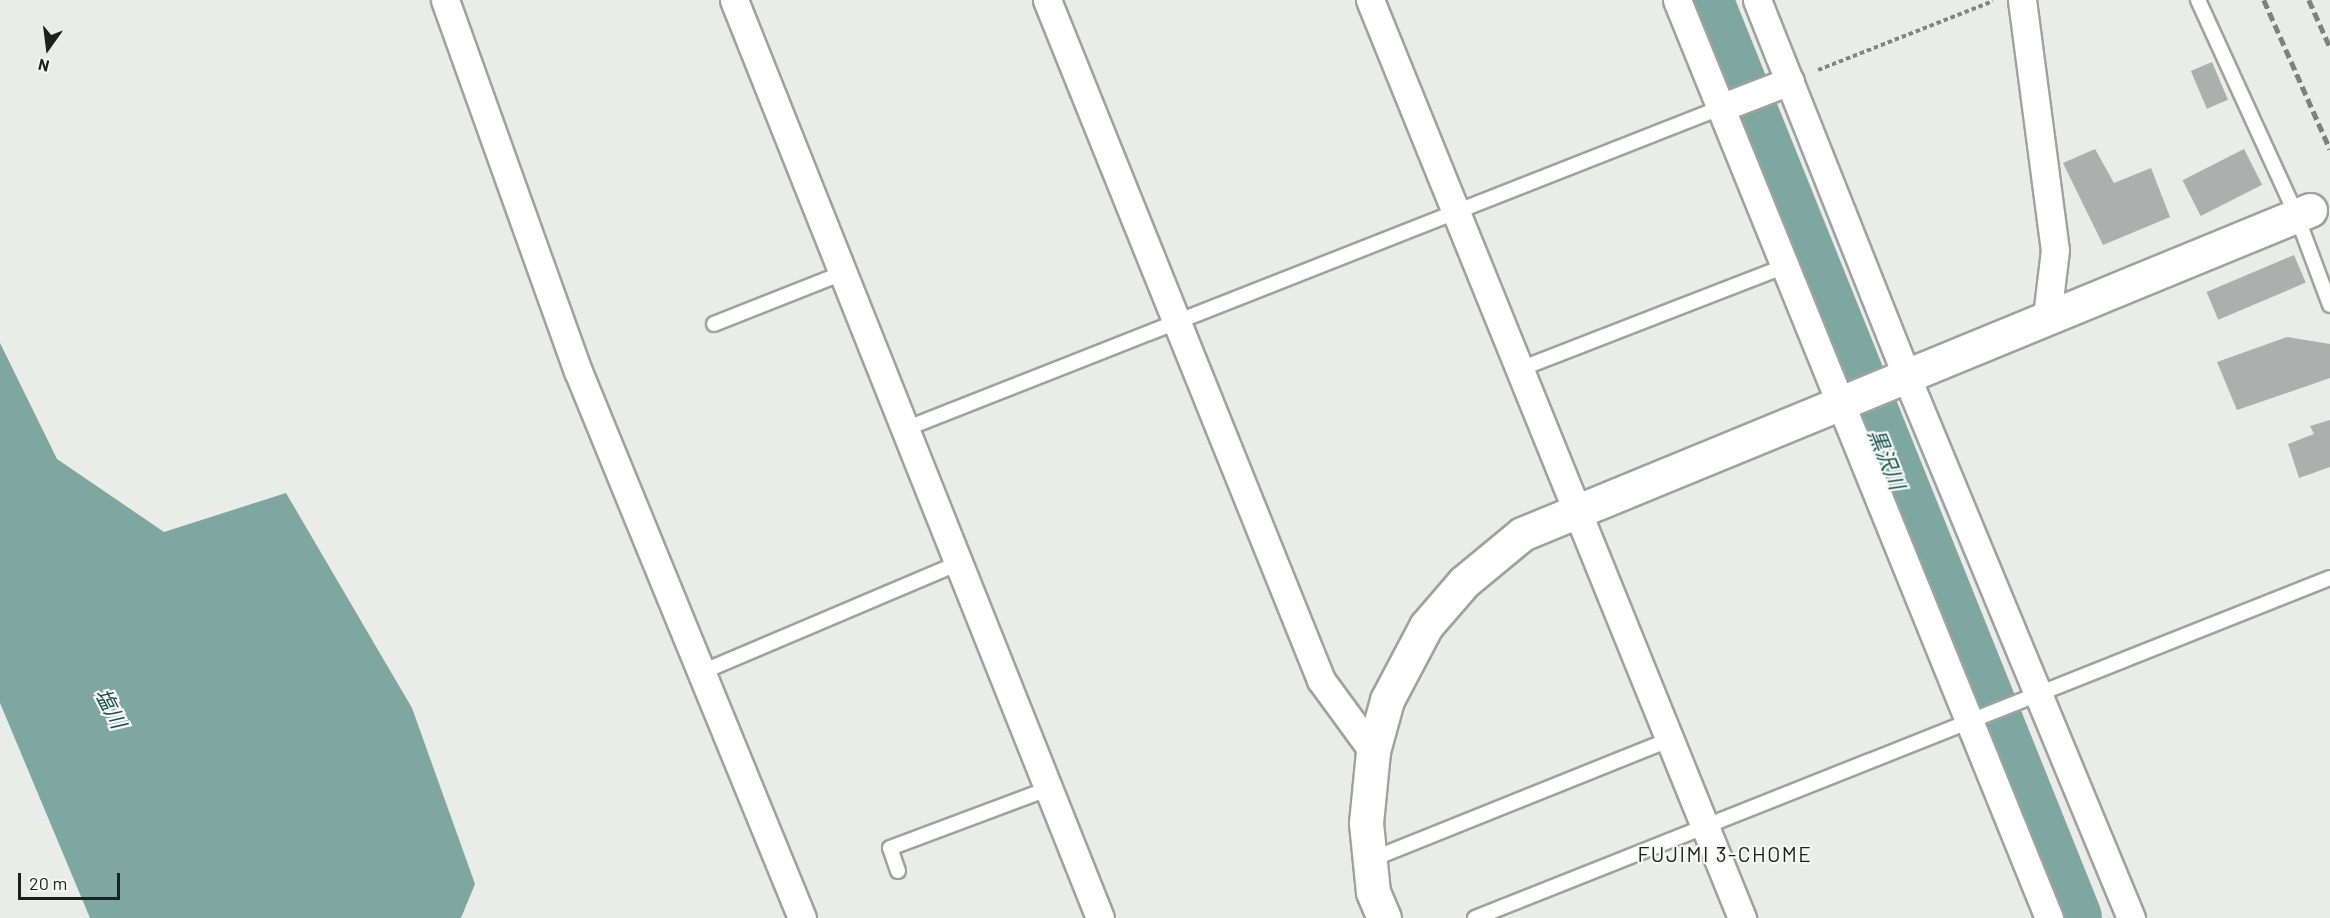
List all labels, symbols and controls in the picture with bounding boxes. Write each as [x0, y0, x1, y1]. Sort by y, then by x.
north arrow [18, 18, 78, 78]
text: N [36, 55, 51, 76]
water label: 黒沢川 [1864, 425, 1910, 493]
water label: 塩川 [90, 684, 132, 732]
district label: FUJIMI 3-CHOME [1637, 841, 1813, 867]
scale bar [21, 861, 123, 899]
text: 20 m [29, 872, 67, 894]

